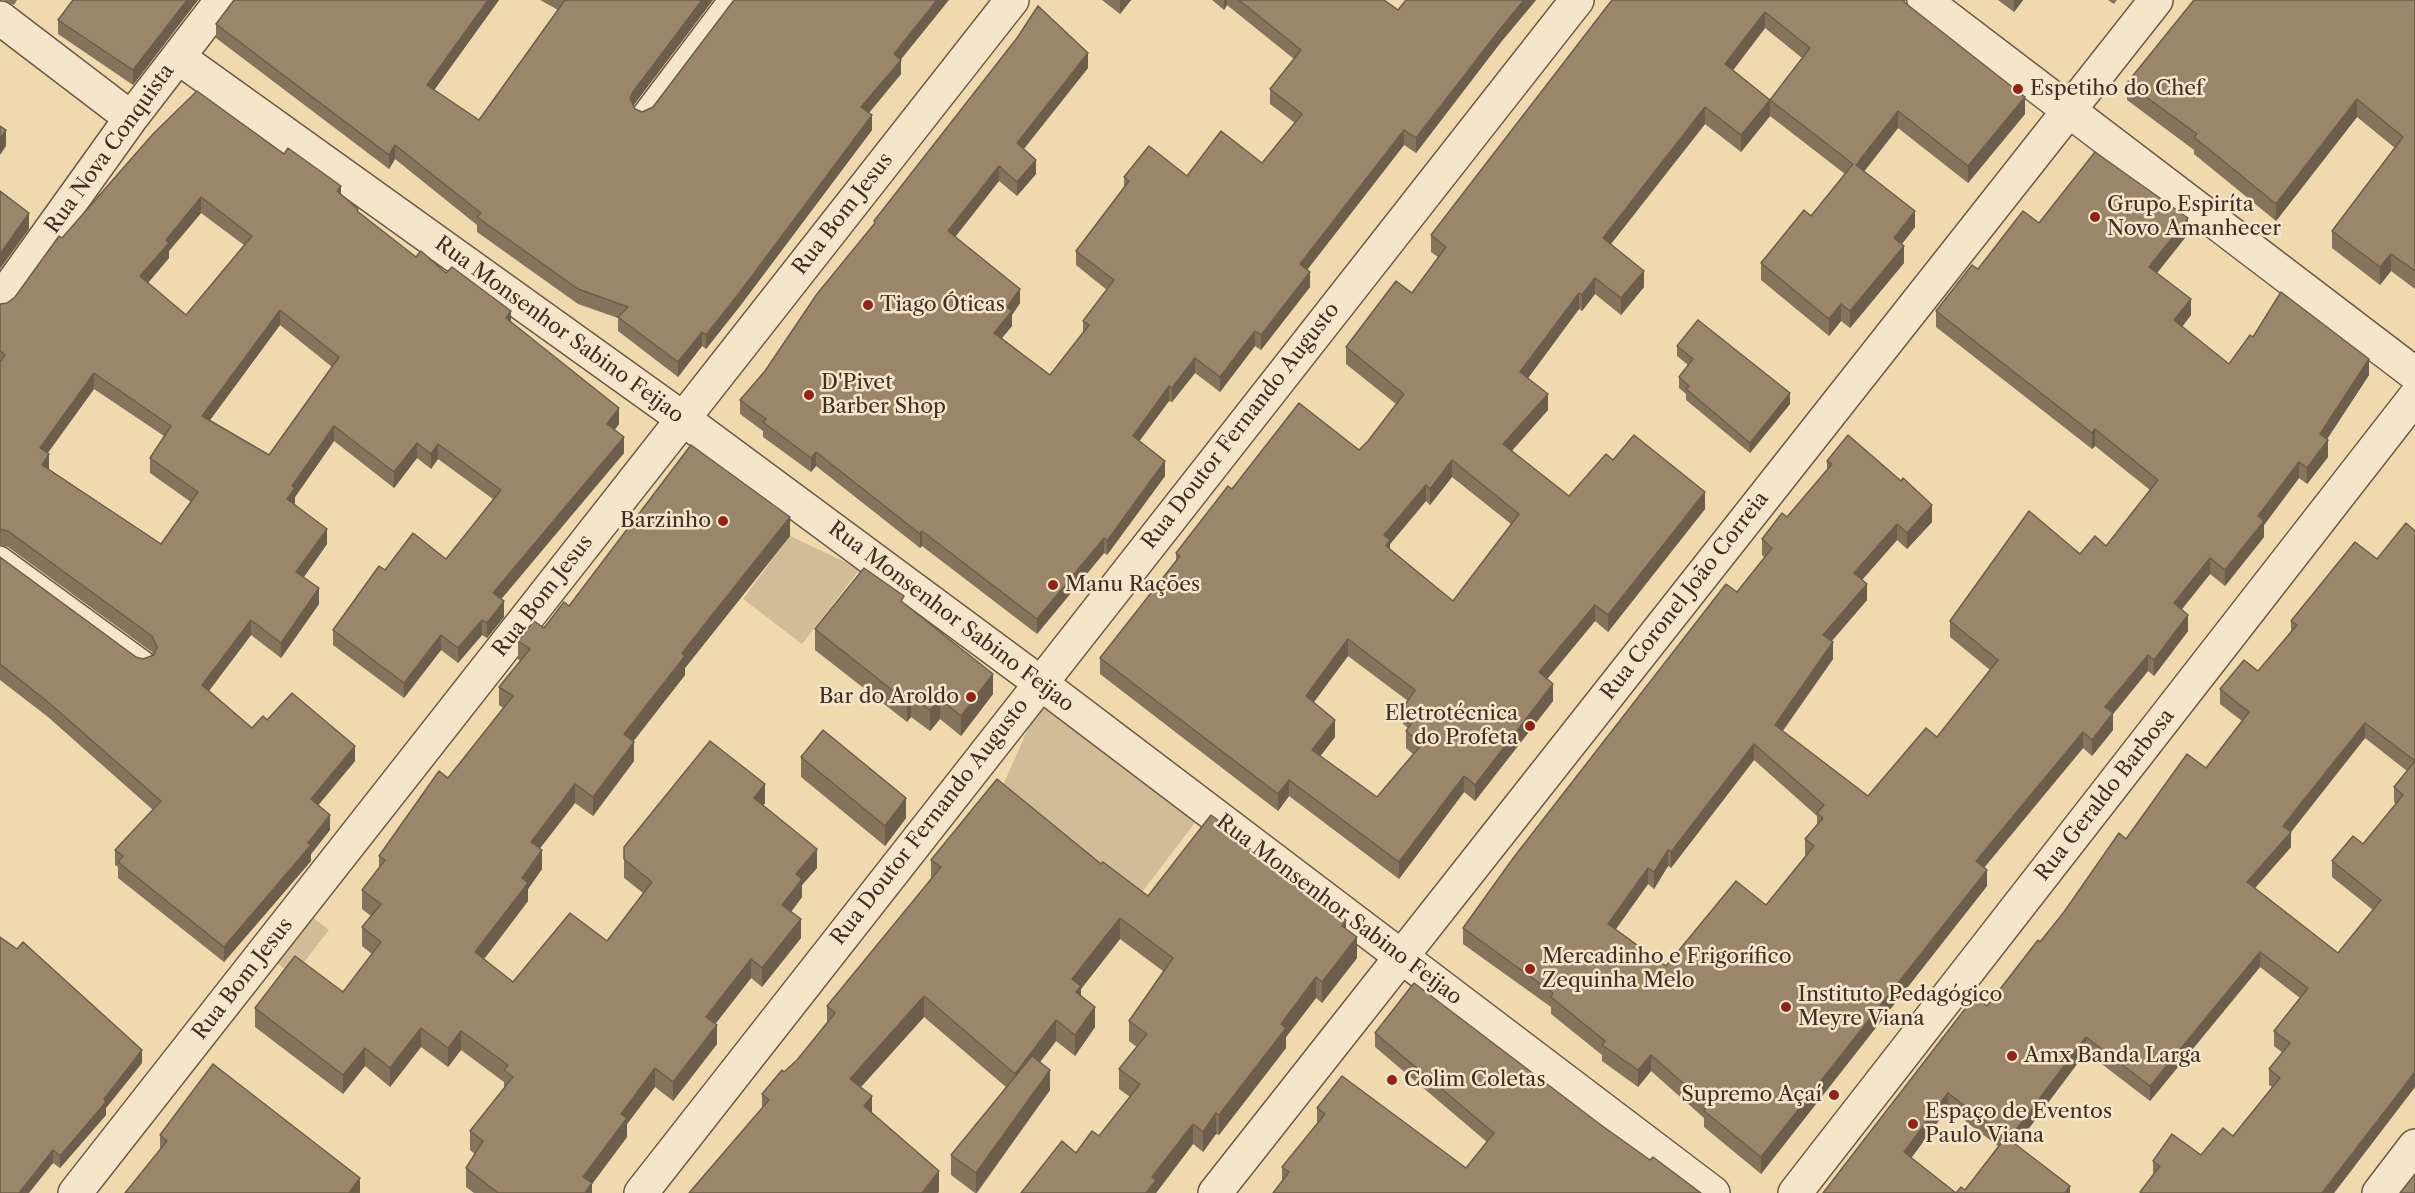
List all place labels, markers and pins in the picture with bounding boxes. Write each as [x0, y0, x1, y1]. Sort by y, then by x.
place label: Espetiho do Chef [2030, 76, 2204, 102]
marker: Espetiho do Chef [2011, 82, 2025, 96]
place label: Grupo Espiríta Novo Amanhecer [2107, 192, 2281, 242]
marker: Grupo Espiríta Novo Amanhecer [2088, 210, 2102, 224]
place label: Tiago Óticas [880, 292, 1005, 318]
marker: Tiago Óticas [861, 298, 875, 312]
place label: D'Pivet Barber Shop [821, 370, 946, 420]
marker: D'Pivet Barber Shop [802, 388, 816, 402]
place label: Barzinho [620, 508, 711, 534]
marker: Barzinho [716, 514, 730, 528]
place label: Manu Rações [1065, 572, 1200, 598]
marker: Manu Rações [1046, 578, 1060, 592]
place label: Bar do Aroldo [819, 684, 959, 710]
marker: Bar do Aroldo [964, 690, 978, 704]
place label: Eletrotécnica do Profeta [1385, 701, 1518, 751]
marker: Eletrotécnica do Profeta [1523, 719, 1537, 733]
place label: Mercadinho e Frigorífico Zequinha Melo [1542, 944, 1792, 994]
marker: Mercadinho e Frigorífico Zequinha Melo [1523, 962, 1537, 976]
place label: Instituto Pedagógico Meyre Viana [1798, 982, 2002, 1032]
marker: Instituto Pedagógico Meyre Viana [1779, 1000, 1793, 1014]
place label: Amx Banda Larga [2024, 1043, 2201, 1069]
marker: Amx Banda Larga [2005, 1049, 2019, 1063]
place label: Colim Coletas [1404, 1067, 1546, 1093]
marker: Colim Coletas [1385, 1073, 1399, 1087]
place label: Supremo Açaí [1681, 1082, 1822, 1108]
marker: Supremo Açaí [1827, 1088, 1841, 1102]
place label: Espaço de Eventos Paulo Viana [1925, 1099, 2112, 1149]
marker: Espaço de Eventos Paulo Viana [1906, 1117, 1920, 1131]

